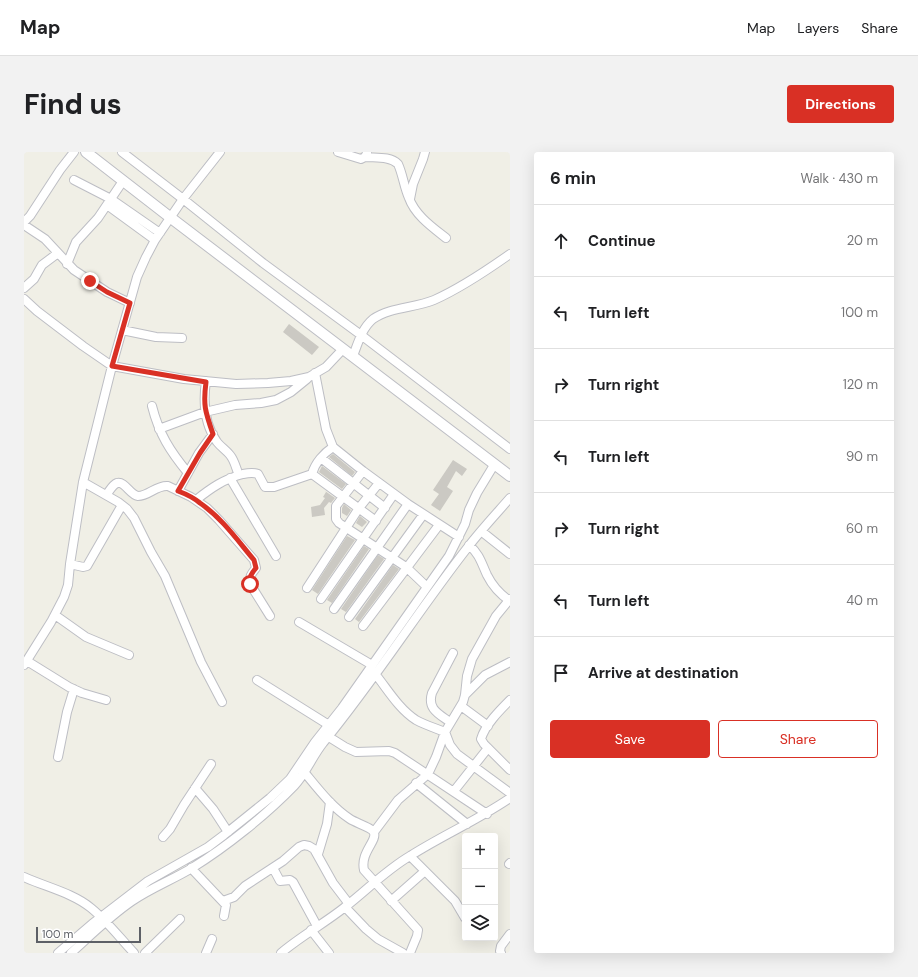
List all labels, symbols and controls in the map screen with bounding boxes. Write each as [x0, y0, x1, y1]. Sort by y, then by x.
text: Map [20, 15, 60, 40]
text: Map [747, 19, 775, 37]
text: Layers [797, 19, 839, 37]
text: Share [861, 19, 898, 37]
button: Directions [787, 85, 894, 123]
text: Find us [24, 86, 122, 123]
text: 6 min [550, 167, 596, 189]
text: Walk · 430 m [801, 170, 878, 187]
icon: ahead [550, 230, 572, 252]
text: Continue [588, 231, 656, 251]
text: 20 m [847, 232, 878, 249]
route end [81, 272, 99, 290]
icon: left [550, 302, 572, 324]
text: Turn left [588, 303, 649, 323]
text: 100 m [841, 304, 878, 321]
icon: right [550, 374, 572, 396]
text: Turn right [588, 375, 659, 395]
text: 120 m [843, 376, 878, 393]
icon: left [550, 446, 572, 468]
text: Turn left [588, 447, 649, 467]
text: 90 m [846, 448, 878, 465]
icon: right [550, 518, 572, 540]
text: Turn right [588, 519, 659, 539]
text: 60 m [846, 520, 878, 537]
route start [241, 575, 259, 593]
icon: left [550, 590, 572, 612]
text: Turn left [588, 591, 649, 611]
text: 40 m [846, 592, 878, 609]
icon: arrive [550, 662, 572, 684]
text: Arrive at destination [588, 663, 739, 683]
button: Save [550, 720, 710, 758]
button: Share [718, 720, 878, 758]
map controls [462, 833, 498, 941]
button: + [462, 833, 498, 869]
button: − [462, 869, 498, 905]
button: layers [462, 905, 498, 941]
scale bar [36, 925, 141, 944]
text: 100 m [42, 927, 73, 941]

